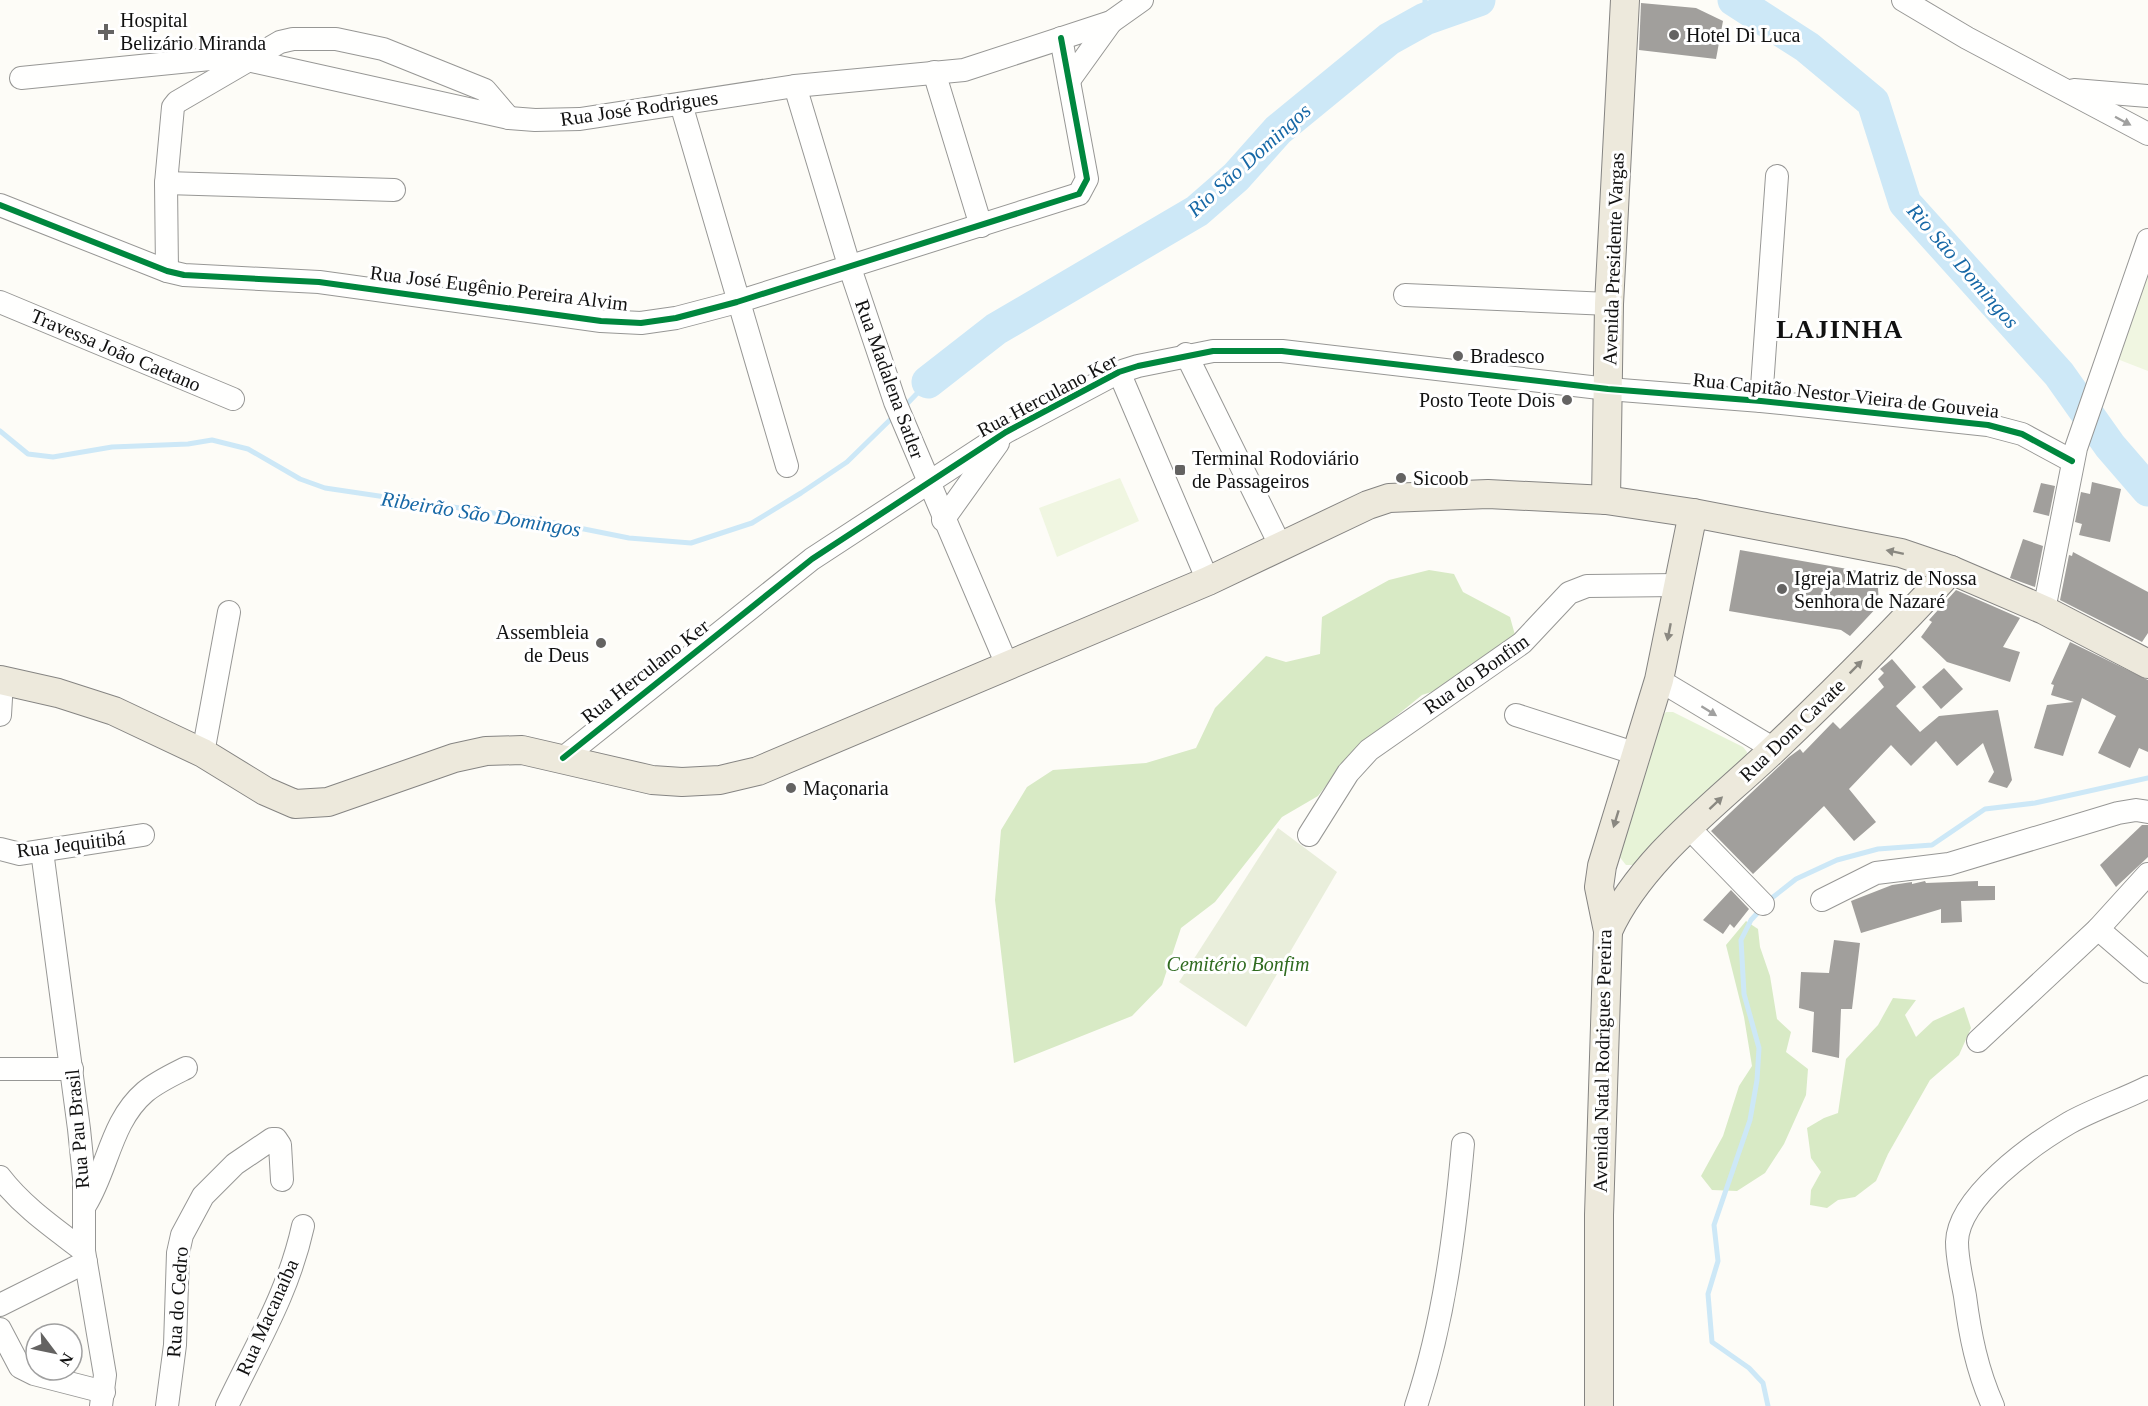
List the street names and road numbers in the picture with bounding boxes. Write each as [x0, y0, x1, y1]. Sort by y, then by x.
street label: Rua José Rodrigues [559, 86, 720, 131]
street label: Avenida Presidente Vargas [1598, 152, 1629, 366]
street label: Rua José Eugênio Pereira Alvim [369, 261, 630, 316]
street label: Rua Madalena Satler [851, 296, 929, 462]
street label: Travessa João Caetano [28, 304, 204, 396]
street label: Rua Herculano Ker [973, 349, 1121, 441]
street label: Rua Capitão Nestor Vieira de Gouveia [1692, 368, 2000, 423]
street label: Rua Herculano Ker [577, 614, 713, 728]
street label: Rua do Bonfim [1419, 629, 1533, 718]
street label: Rua Dom Cavate [1735, 674, 1849, 786]
street label: Rua Jequitibá [15, 826, 127, 863]
street label: Avenida Natal Rodrigues Pereira [1589, 929, 1616, 1193]
street label: Rua Pau Brasil [61, 1068, 93, 1190]
street label: Rua do Cedro [162, 1246, 192, 1358]
street label: Rua Macanaíba [232, 1255, 303, 1379]

